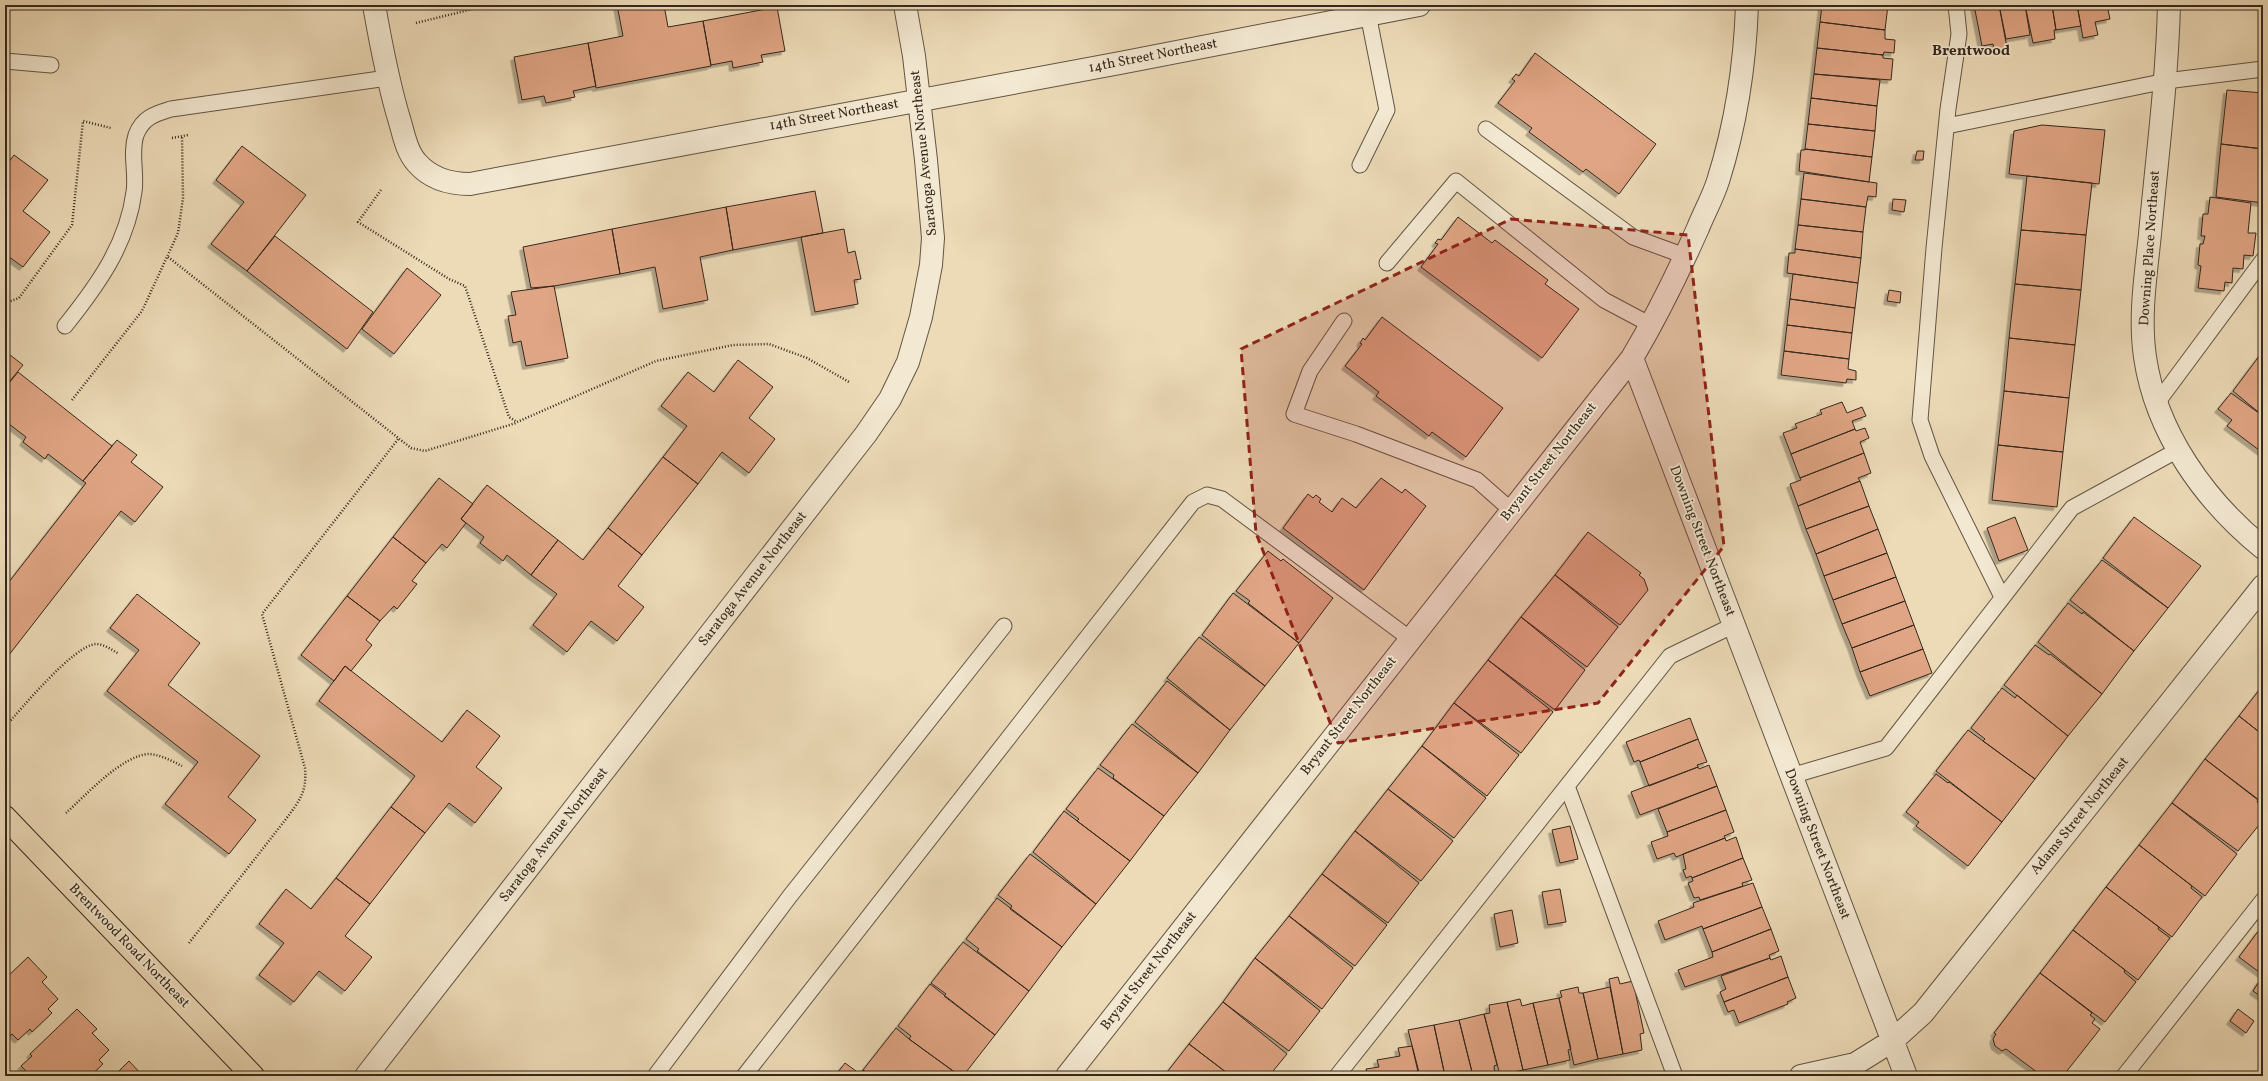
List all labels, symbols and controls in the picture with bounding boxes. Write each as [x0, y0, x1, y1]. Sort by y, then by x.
street label: 14th Street Northeast [1087, 34, 1219, 78]
district label: Brentwood [1932, 41, 2010, 62]
street label: Saratoga Avenue Northeast [906, 69, 942, 237]
street label: 14th Street Northeast [768, 94, 900, 136]
street label: Downing Place Northeast [2135, 170, 2165, 326]
street label: Bryant Street Northeast [1497, 398, 1602, 525]
street label: Downing Street Northeast [1664, 463, 1740, 619]
street label: Saratoga Avenue Northeast [694, 507, 812, 650]
street label: Bryant Street Northeast [1297, 652, 1402, 779]
street label: Adams Street Northeast [2026, 753, 2134, 879]
street label: Saratoga Avenue Northeast [495, 763, 613, 906]
street label: Downing Street Northeast [1779, 766, 1855, 922]
street label: Brentwood Road Northeast [64, 879, 194, 1013]
street label: Bryant Street Northeast [1097, 907, 1202, 1034]

